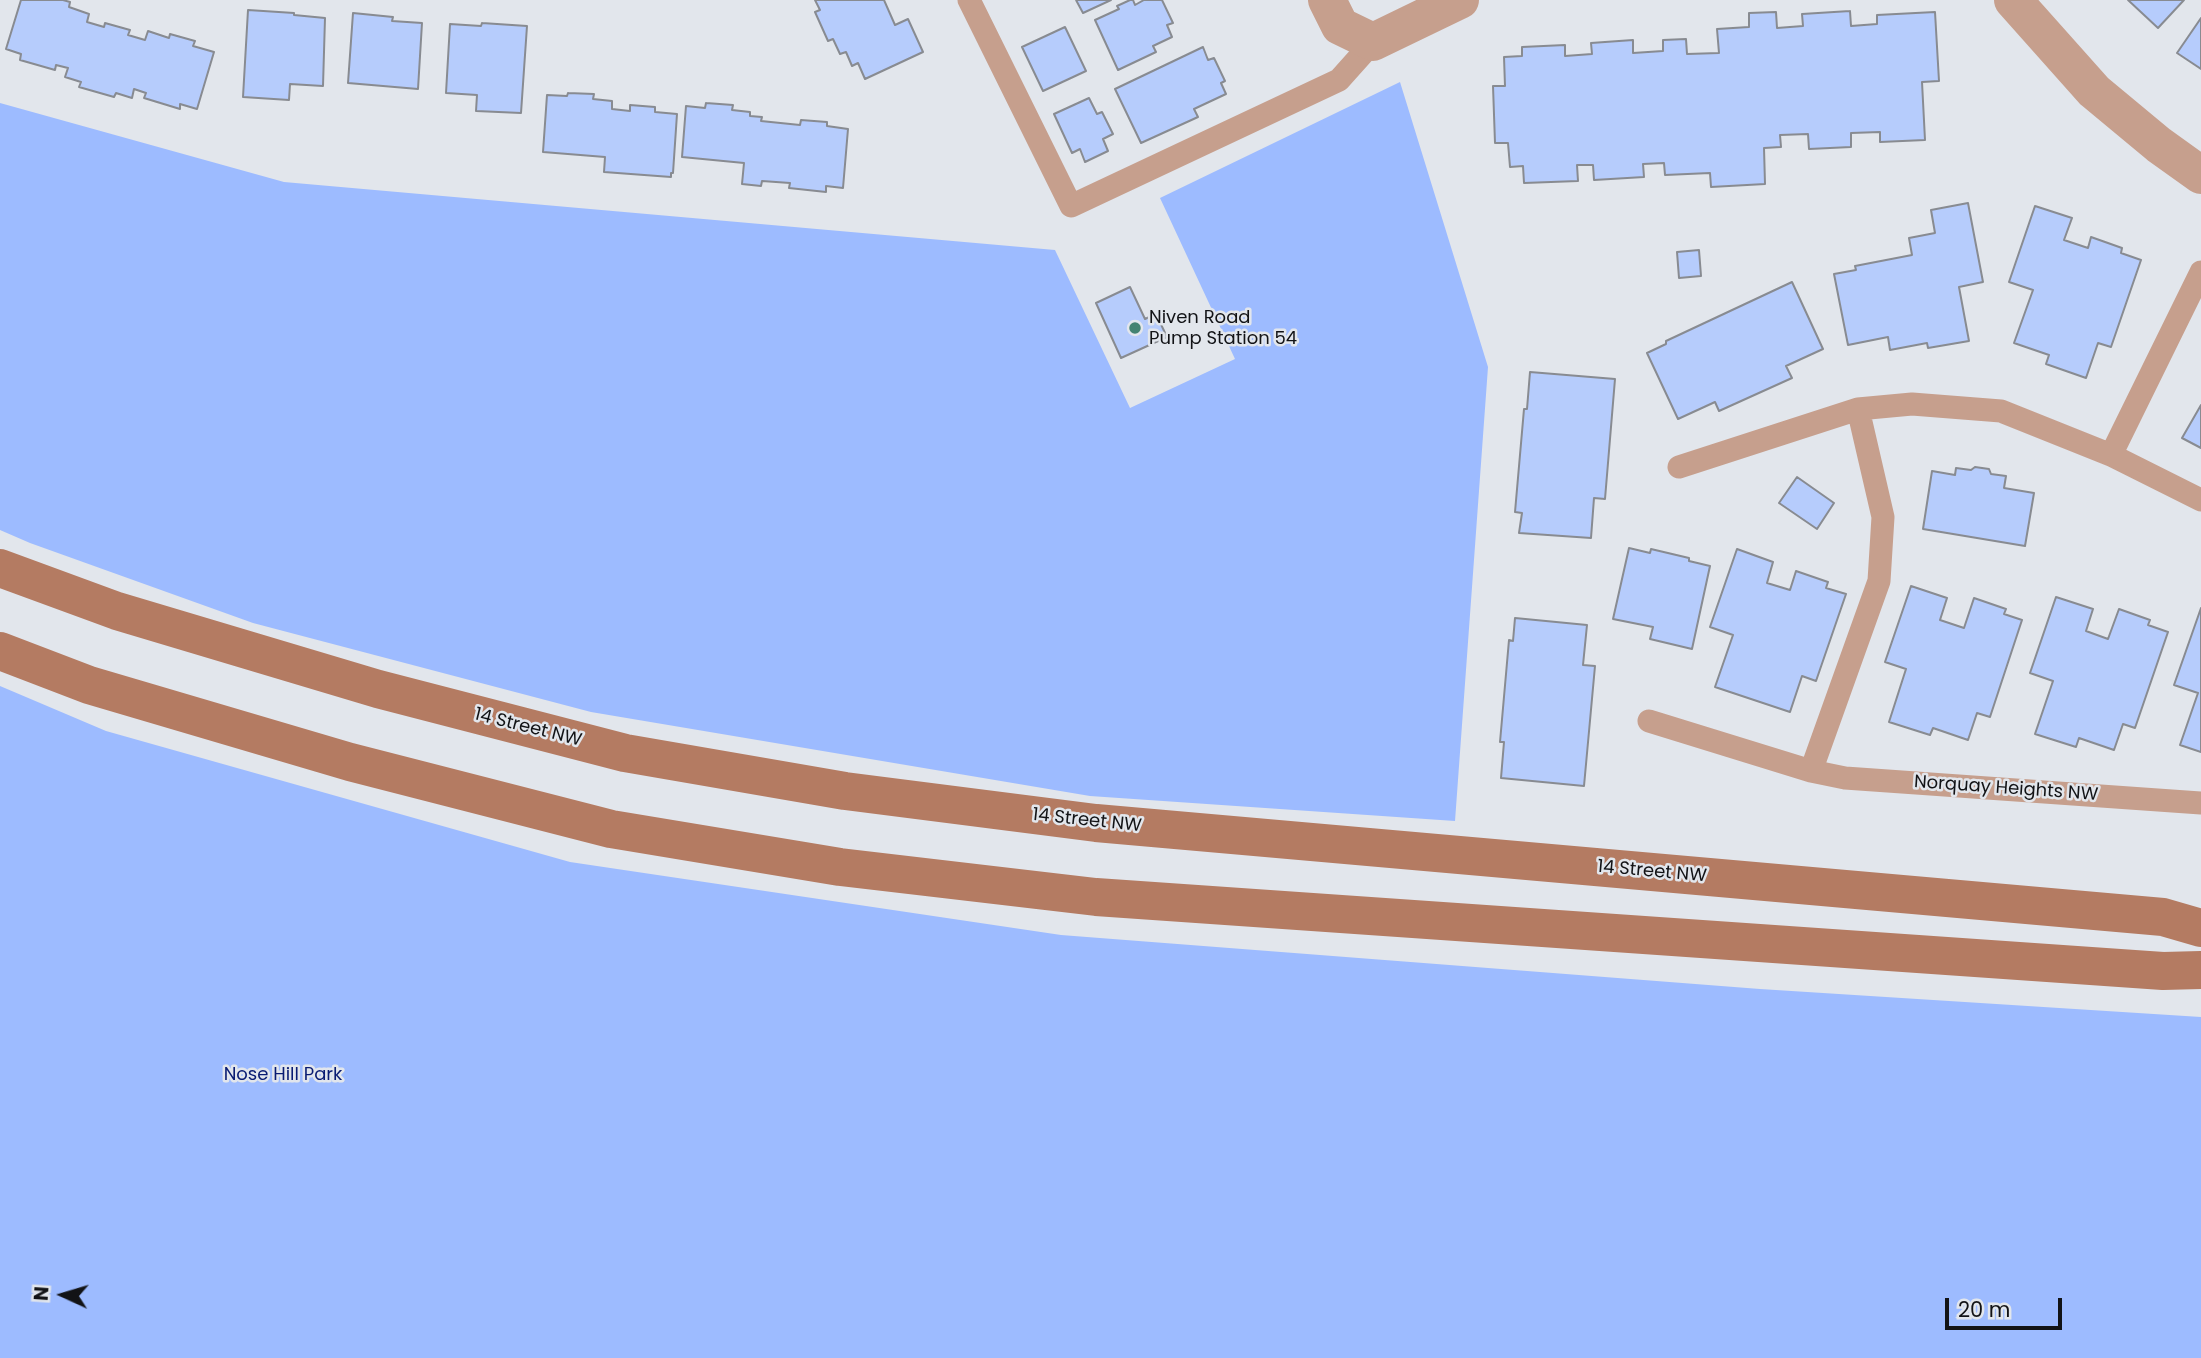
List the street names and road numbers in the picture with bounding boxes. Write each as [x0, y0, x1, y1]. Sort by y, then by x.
street label: 14 Street NW [472, 704, 584, 752]
street label: Norquay Heights NW [1913, 772, 2099, 806]
street label: 14 Street NW [1031, 805, 1143, 837]
street label: 14 Street NW [1596, 856, 1708, 888]

